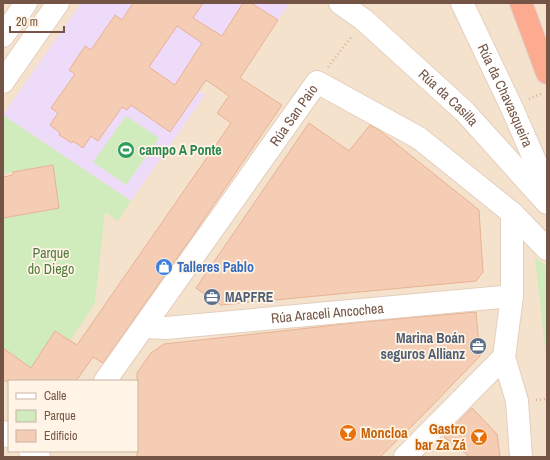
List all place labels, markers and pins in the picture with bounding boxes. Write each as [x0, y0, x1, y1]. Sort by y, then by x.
sports icon: campo A Ponte [116, 140, 136, 160]
place label: campo A Ponte [139, 141, 222, 159]
shop icon: Talleres Pablo [154, 257, 174, 277]
place label: Talleres Pablo [177, 258, 254, 276]
office icon: MAPFRE [202, 287, 222, 307]
place label: MAPFRE [225, 288, 274, 306]
place label: Marina Boán seguros Allianz [381, 329, 465, 363]
office icon: Marina Boán seguros Allianz [468, 336, 488, 356]
place label: Gastro bar Za Zá [415, 420, 467, 454]
bar icon: Moncloa [338, 423, 358, 443]
place label: Moncloa [361, 424, 408, 442]
bar icon: Gastro bar Za Zá [469, 427, 489, 447]

